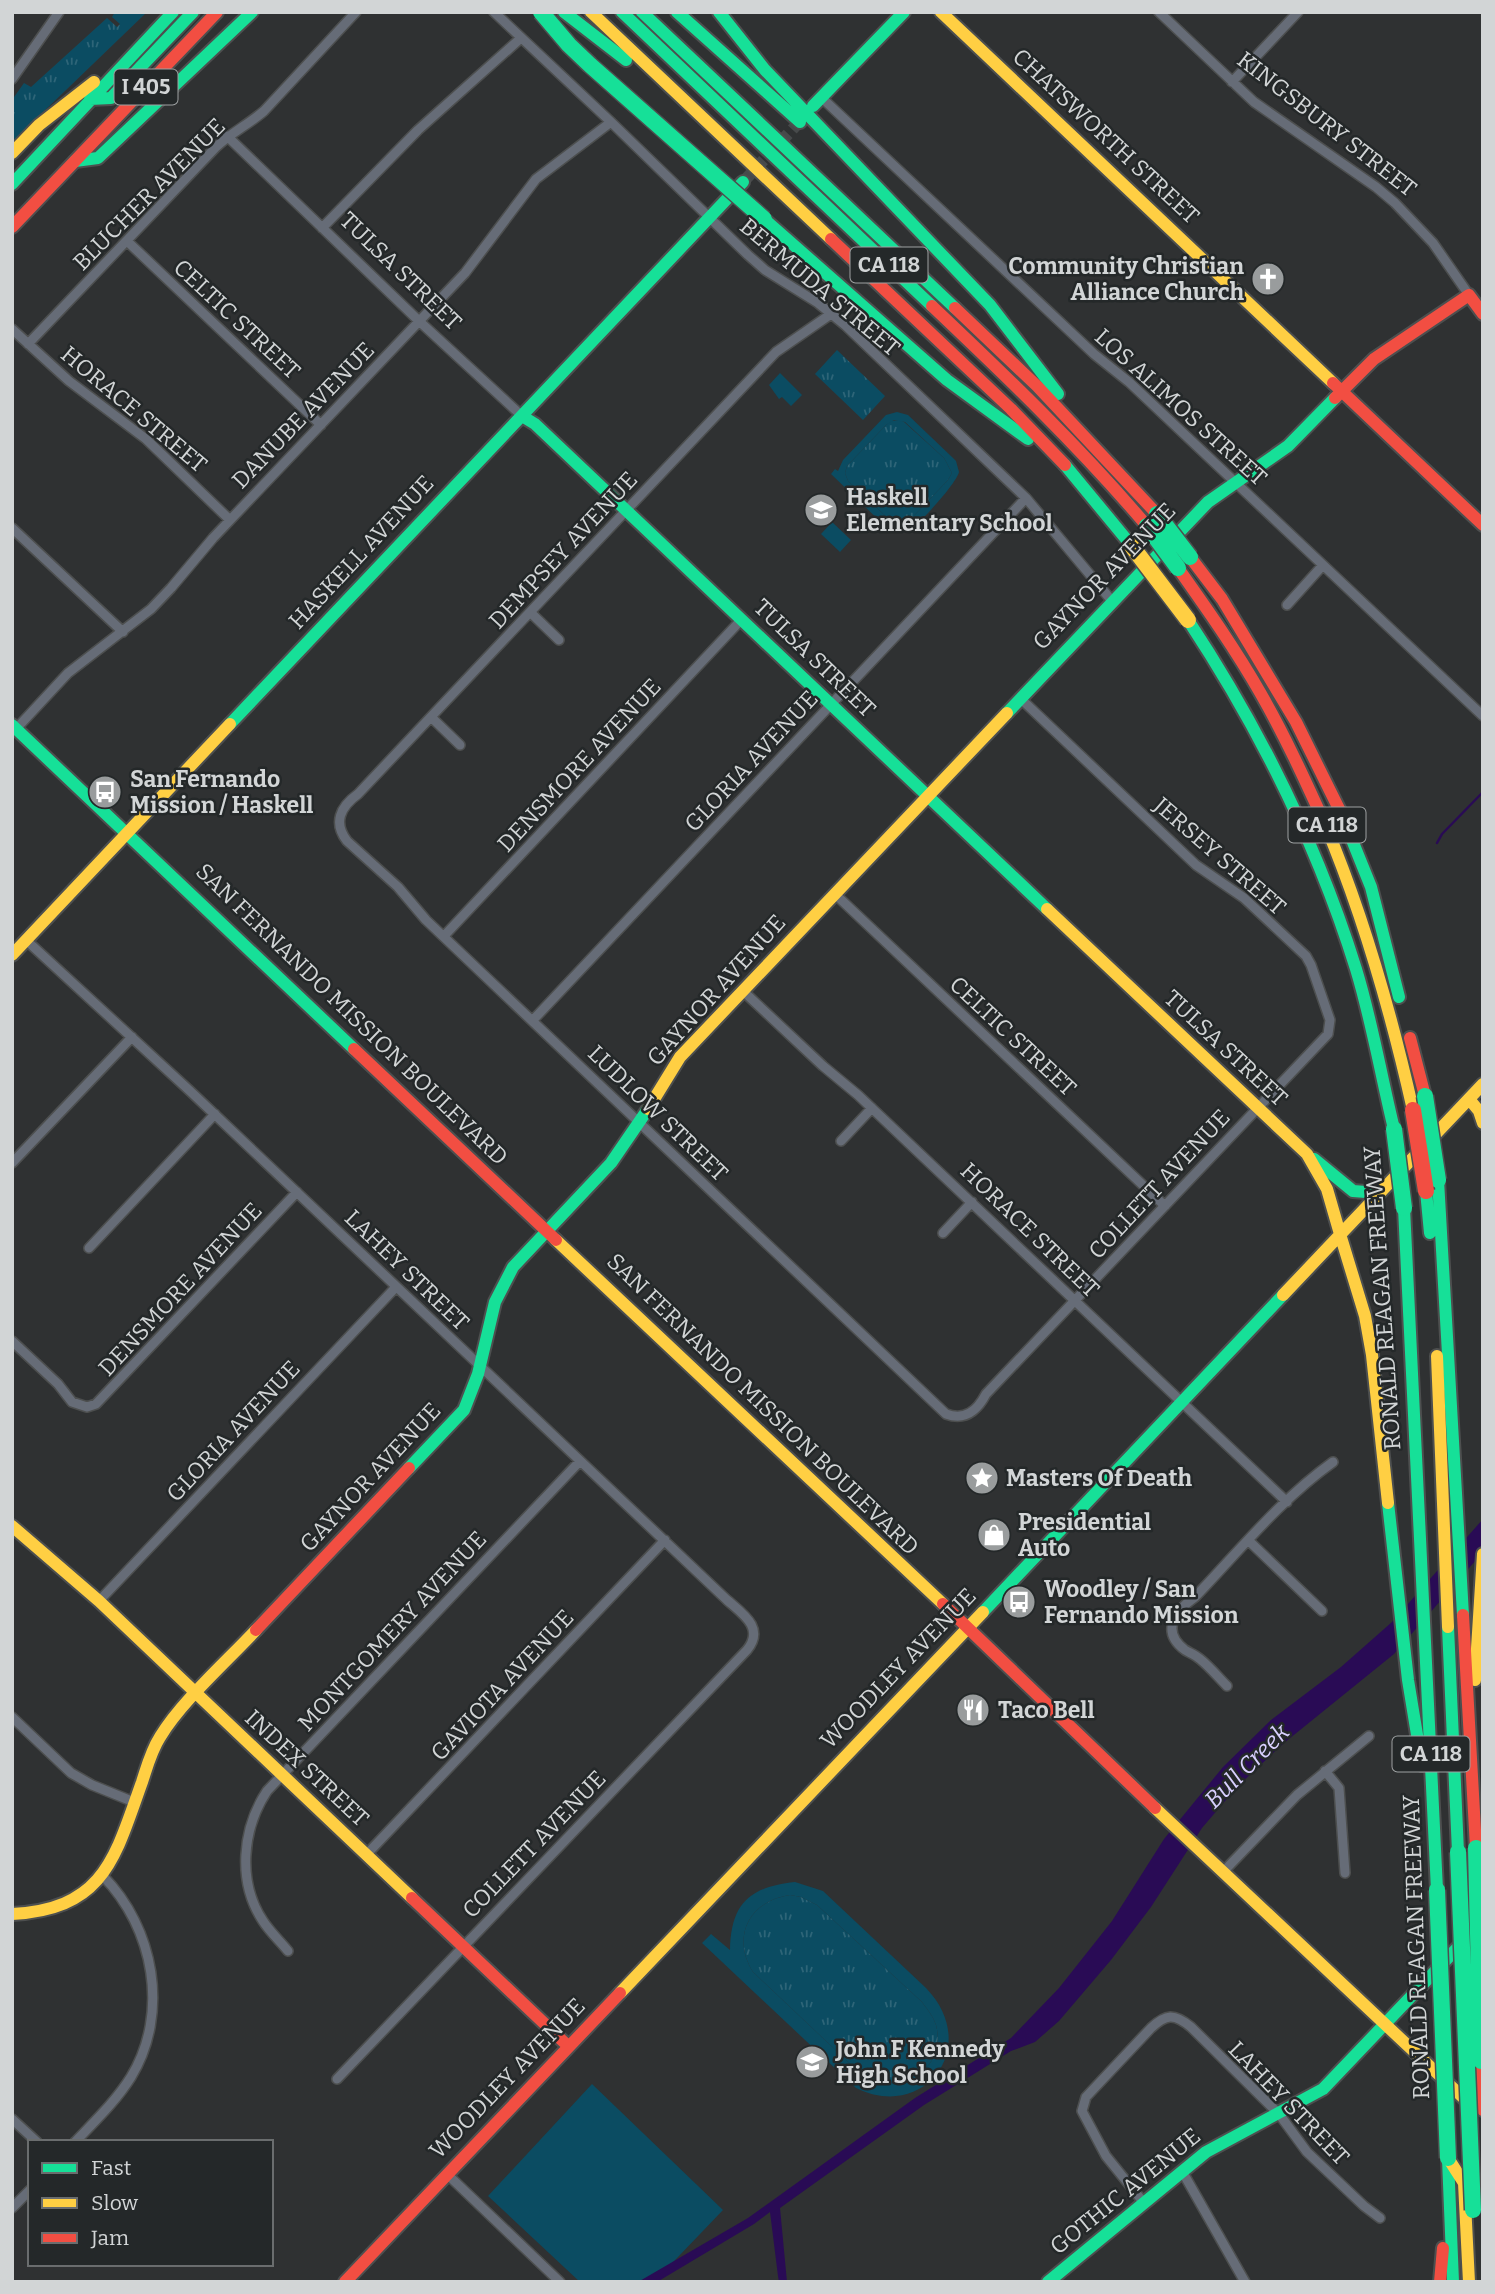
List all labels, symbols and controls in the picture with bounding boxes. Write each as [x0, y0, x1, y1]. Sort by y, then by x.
street label: CHATSWORTH STREET [1007, 42, 1205, 230]
street label: KINGSBURY STREET [1232, 45, 1422, 203]
road number: I 405 [114, 70, 178, 104]
street label: BLUCHER AVENUE [67, 112, 231, 276]
street label: TULSA STREET [334, 206, 468, 336]
street label: BERMUDA STREET [734, 212, 906, 362]
road number: CA 118 [850, 247, 928, 282]
place label: Community Christian Alliance Church [1008, 252, 1244, 306]
street label: CELTIC STREET [168, 253, 306, 385]
church icon: Community Christian Alliance Church [1249, 260, 1287, 298]
street label: LOS ALIMOS STREET [1089, 322, 1273, 492]
street label: DANUBE AVENUE [226, 336, 380, 494]
street label: HORACE STREET [55, 340, 213, 478]
street label: DEMPSEY AVENUE [483, 466, 643, 634]
street label: HASKELL AVENUE [283, 469, 439, 635]
place label: Haskell Elementary School [846, 483, 1053, 537]
school or university icon: Haskell Elementary School [802, 491, 840, 529]
street label: GAYNOR AVENUE [1027, 497, 1181, 655]
street label: TULSA STREET [748, 593, 882, 723]
street label: DENSMORE AVENUE [491, 672, 667, 858]
street label: GLORIA AVENUE [678, 685, 824, 837]
place label: San Fernando Mission / Haskell [130, 765, 313, 819]
bus stop icon: San Fernando Mission / Haskell [86, 773, 124, 811]
street label: JERSEY STREET [1148, 790, 1292, 921]
road number: CA 118 [1288, 808, 1366, 842]
street label: SAN FERNANDO MISSION BOULEVARD [190, 857, 514, 1171]
street label: GAYNOR AVENUE [641, 909, 791, 1071]
street label: CELTIC STREET [944, 970, 1082, 1102]
street label: TULSA STREET [1159, 984, 1293, 1112]
street label: LUDLOW STREET [582, 1039, 734, 1187]
street label: COLLETT AVENUE [1082, 1103, 1236, 1265]
street label: RONALD REAGAN FREEWAY [1357, 1145, 1407, 1451]
street label: HORACE STREET [955, 1157, 1105, 1303]
street label: DENSMORE AVENUE [92, 1196, 268, 1382]
street label: LAHEY STREET [339, 1204, 475, 1336]
street label: SAN FERNANDO MISSION BOULEVARD [601, 1247, 925, 1561]
street label: GLORIA AVENUE [160, 1355, 306, 1507]
street label: GAYNOR AVENUE [294, 1397, 446, 1557]
place icon: Masters Of Death [963, 1459, 1001, 1497]
place label: Masters Of Death [1006, 1464, 1192, 1492]
place label: Presidential Auto [1018, 1508, 1151, 1562]
shop icon: Presidential Auto [975, 1516, 1013, 1554]
street label: MONTGOMERY AVENUE [292, 1525, 492, 1737]
place label: Woodley / San Fernando Mission [1044, 1575, 1239, 1629]
street label: WOODLEY AVENUE [814, 1582, 982, 1754]
bus stop icon: Woodley / San Fernando Mission [1000, 1583, 1038, 1621]
street label: GAVIOTA AVENUE [425, 1604, 579, 1766]
restaurant icon: Taco Bell [954, 1691, 992, 1729]
place label: Taco Bell [998, 1696, 1095, 1724]
street label: INDEX STREET [239, 1704, 375, 1832]
water label: Bull Creek [1199, 1717, 1296, 1814]
road number: CA 118 [1392, 1736, 1470, 1772]
street label: COLLETT AVENUE [456, 1764, 612, 1924]
street label: RONALD REAGAN FREEWAY [1397, 1794, 1435, 2100]
street label: WOODLEY AVENUE [423, 1992, 591, 2164]
place label: John F Kennedy High School [834, 2035, 1005, 2089]
street label: LAHEY STREET [1223, 2035, 1355, 2171]
school or university icon: John F Kennedy High School [793, 2043, 831, 2081]
street label: GOTHIC AVENUE [1044, 2122, 1206, 2260]
legend [28, 2140, 273, 2266]
text: Fast [91, 2155, 132, 2181]
text: Slow [91, 2190, 138, 2216]
text: Jam [90, 2225, 129, 2251]

